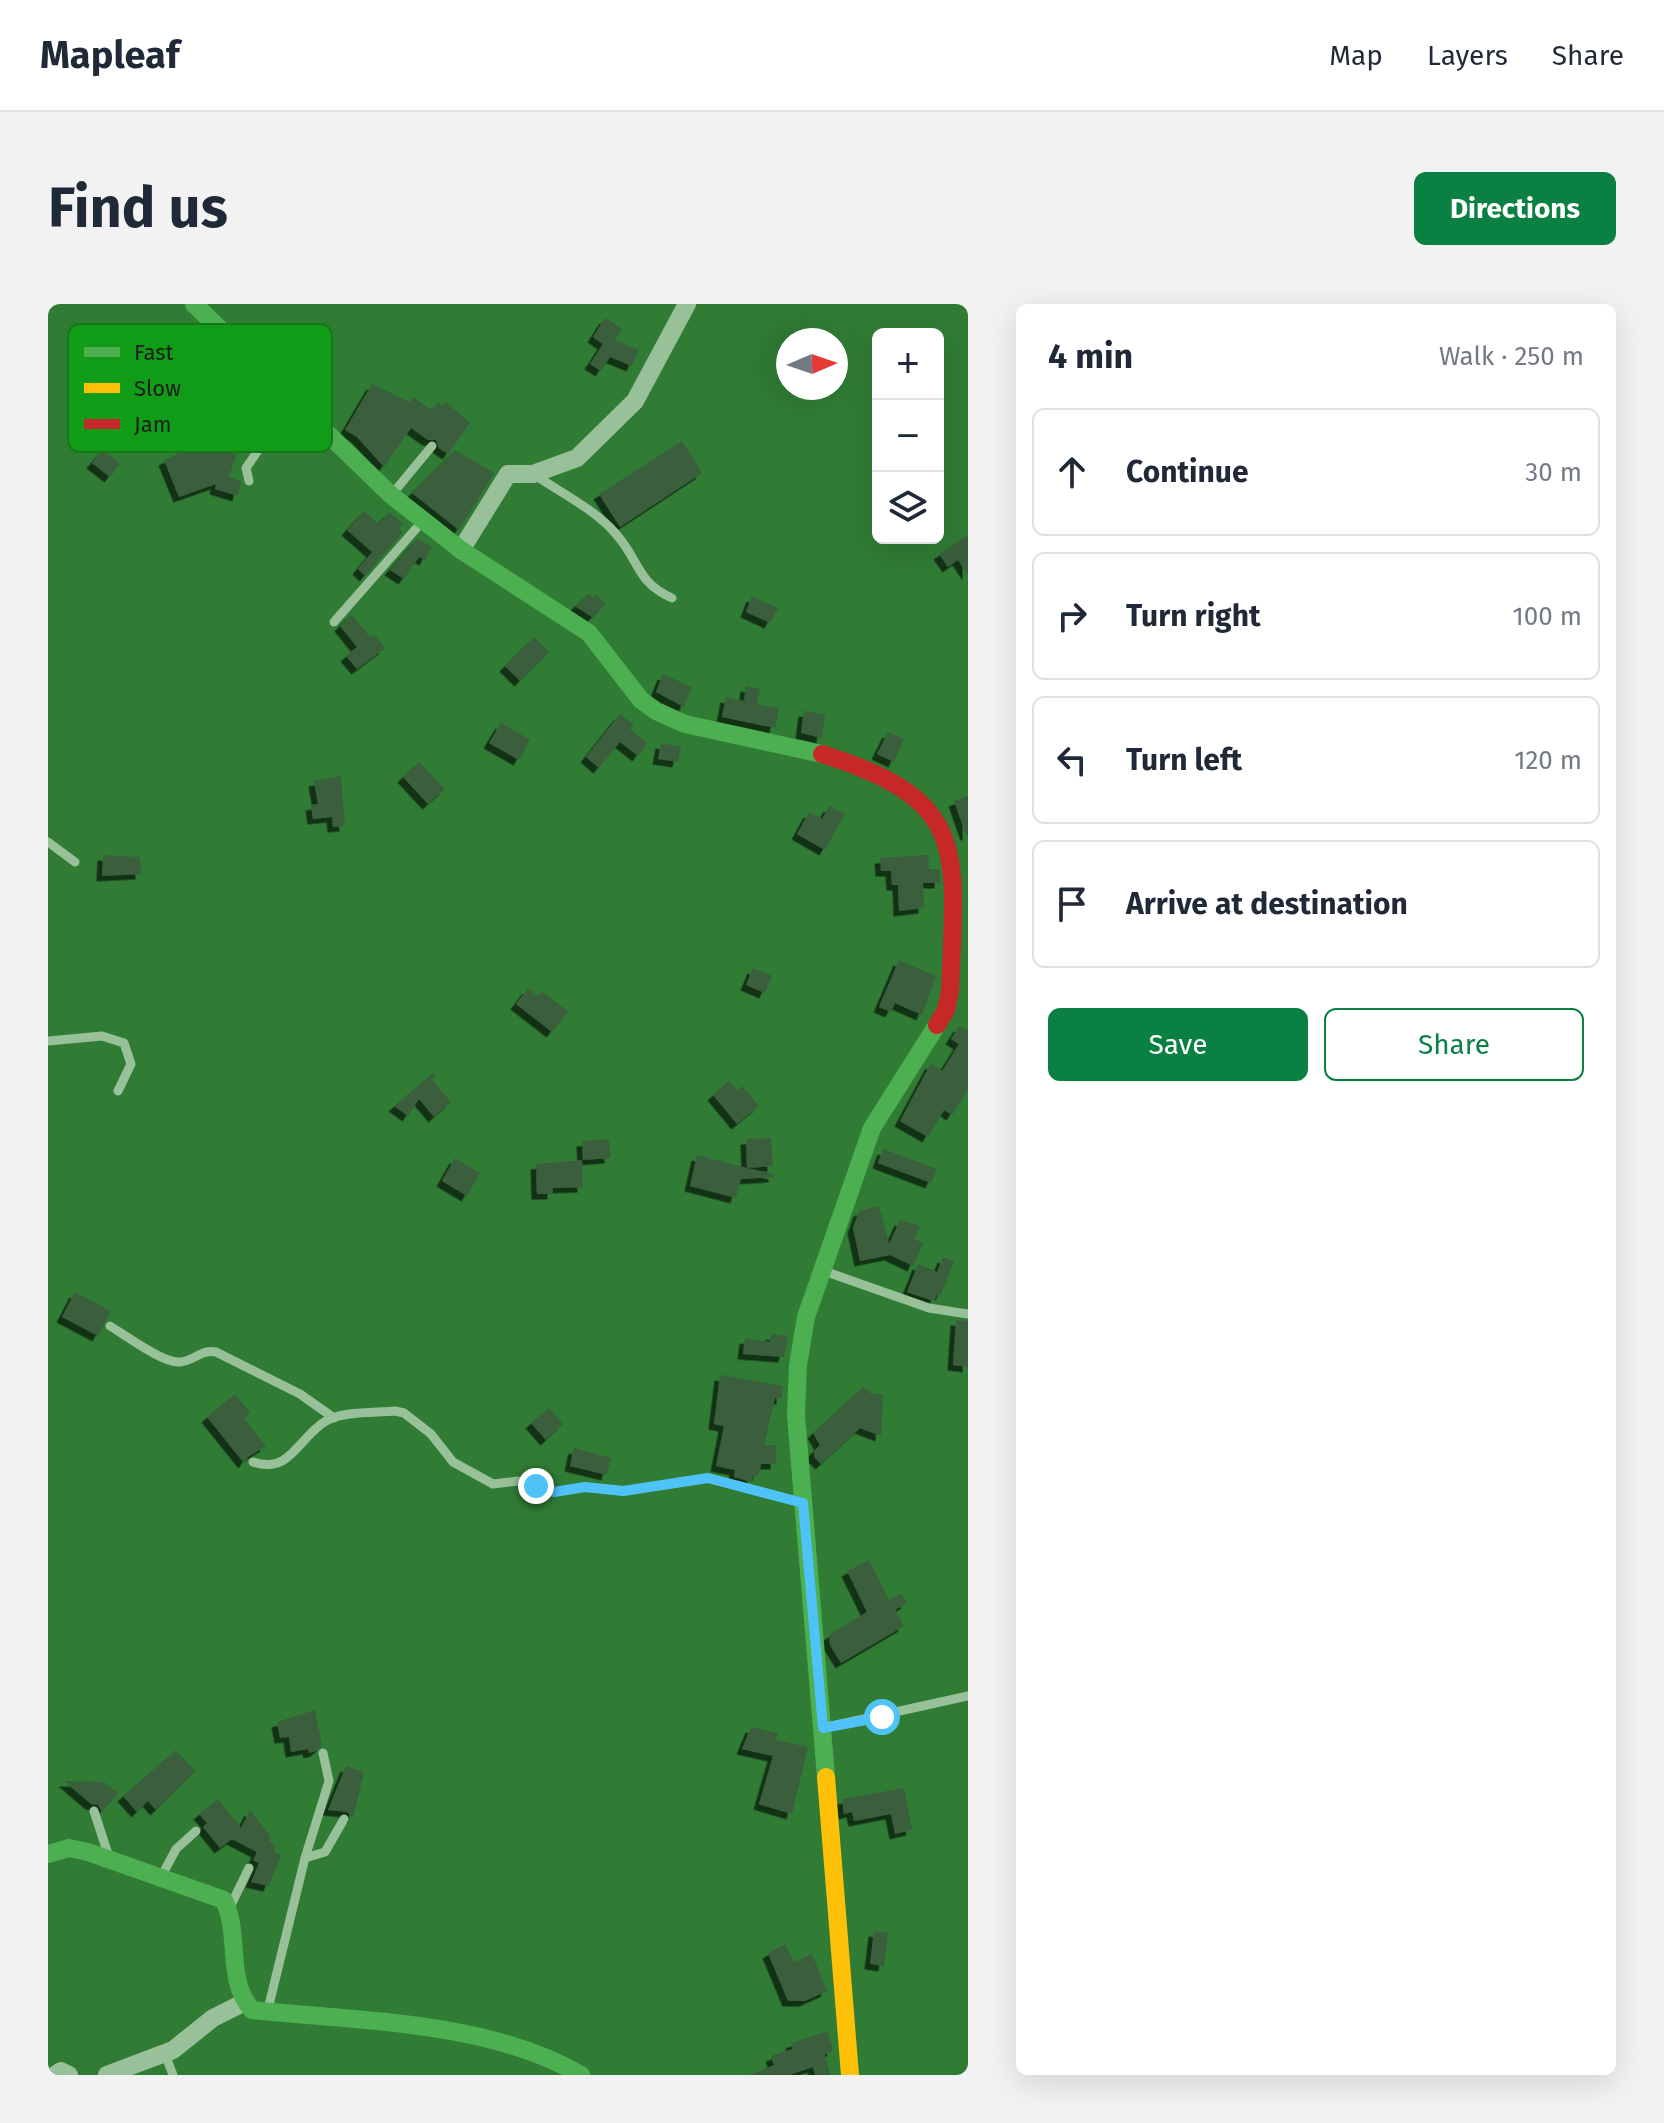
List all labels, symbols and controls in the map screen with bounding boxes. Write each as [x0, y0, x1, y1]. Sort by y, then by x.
text: Mapleaf [40, 32, 179, 78]
text: Map [1329, 39, 1383, 72]
text: Layers [1427, 39, 1508, 72]
text: Share [1552, 39, 1624, 72]
button: Directions [1414, 172, 1616, 245]
text: Find us [48, 175, 228, 242]
legend [68, 324, 332, 452]
north arrow [776, 328, 848, 400]
map controls [872, 328, 944, 544]
button: + [872, 328, 944, 400]
text: 4 min [1048, 336, 1133, 377]
text: Fast [134, 339, 174, 366]
text: Walk · 250 m [1439, 341, 1584, 372]
text: Slow [134, 375, 181, 402]
button: − [872, 400, 944, 472]
text: Jam [134, 411, 172, 438]
icon: ahead [1050, 450, 1094, 494]
text: Continue [1126, 454, 1249, 490]
text: 30 m [1525, 457, 1582, 488]
button: layers [872, 472, 944, 544]
icon: right [1050, 594, 1094, 638]
text: Turn right [1126, 598, 1261, 634]
text: 100 m [1513, 601, 1582, 632]
icon: left [1050, 738, 1094, 782]
text: Turn left [1126, 742, 1242, 778]
text: 120 m [1514, 745, 1582, 776]
icon: arrive [1050, 882, 1094, 926]
text: Arrive at destination [1126, 886, 1408, 922]
button: Save [1048, 1008, 1308, 1081]
button: Share [1324, 1008, 1584, 1081]
route end [518, 1468, 554, 1504]
route start [864, 1699, 900, 1735]

